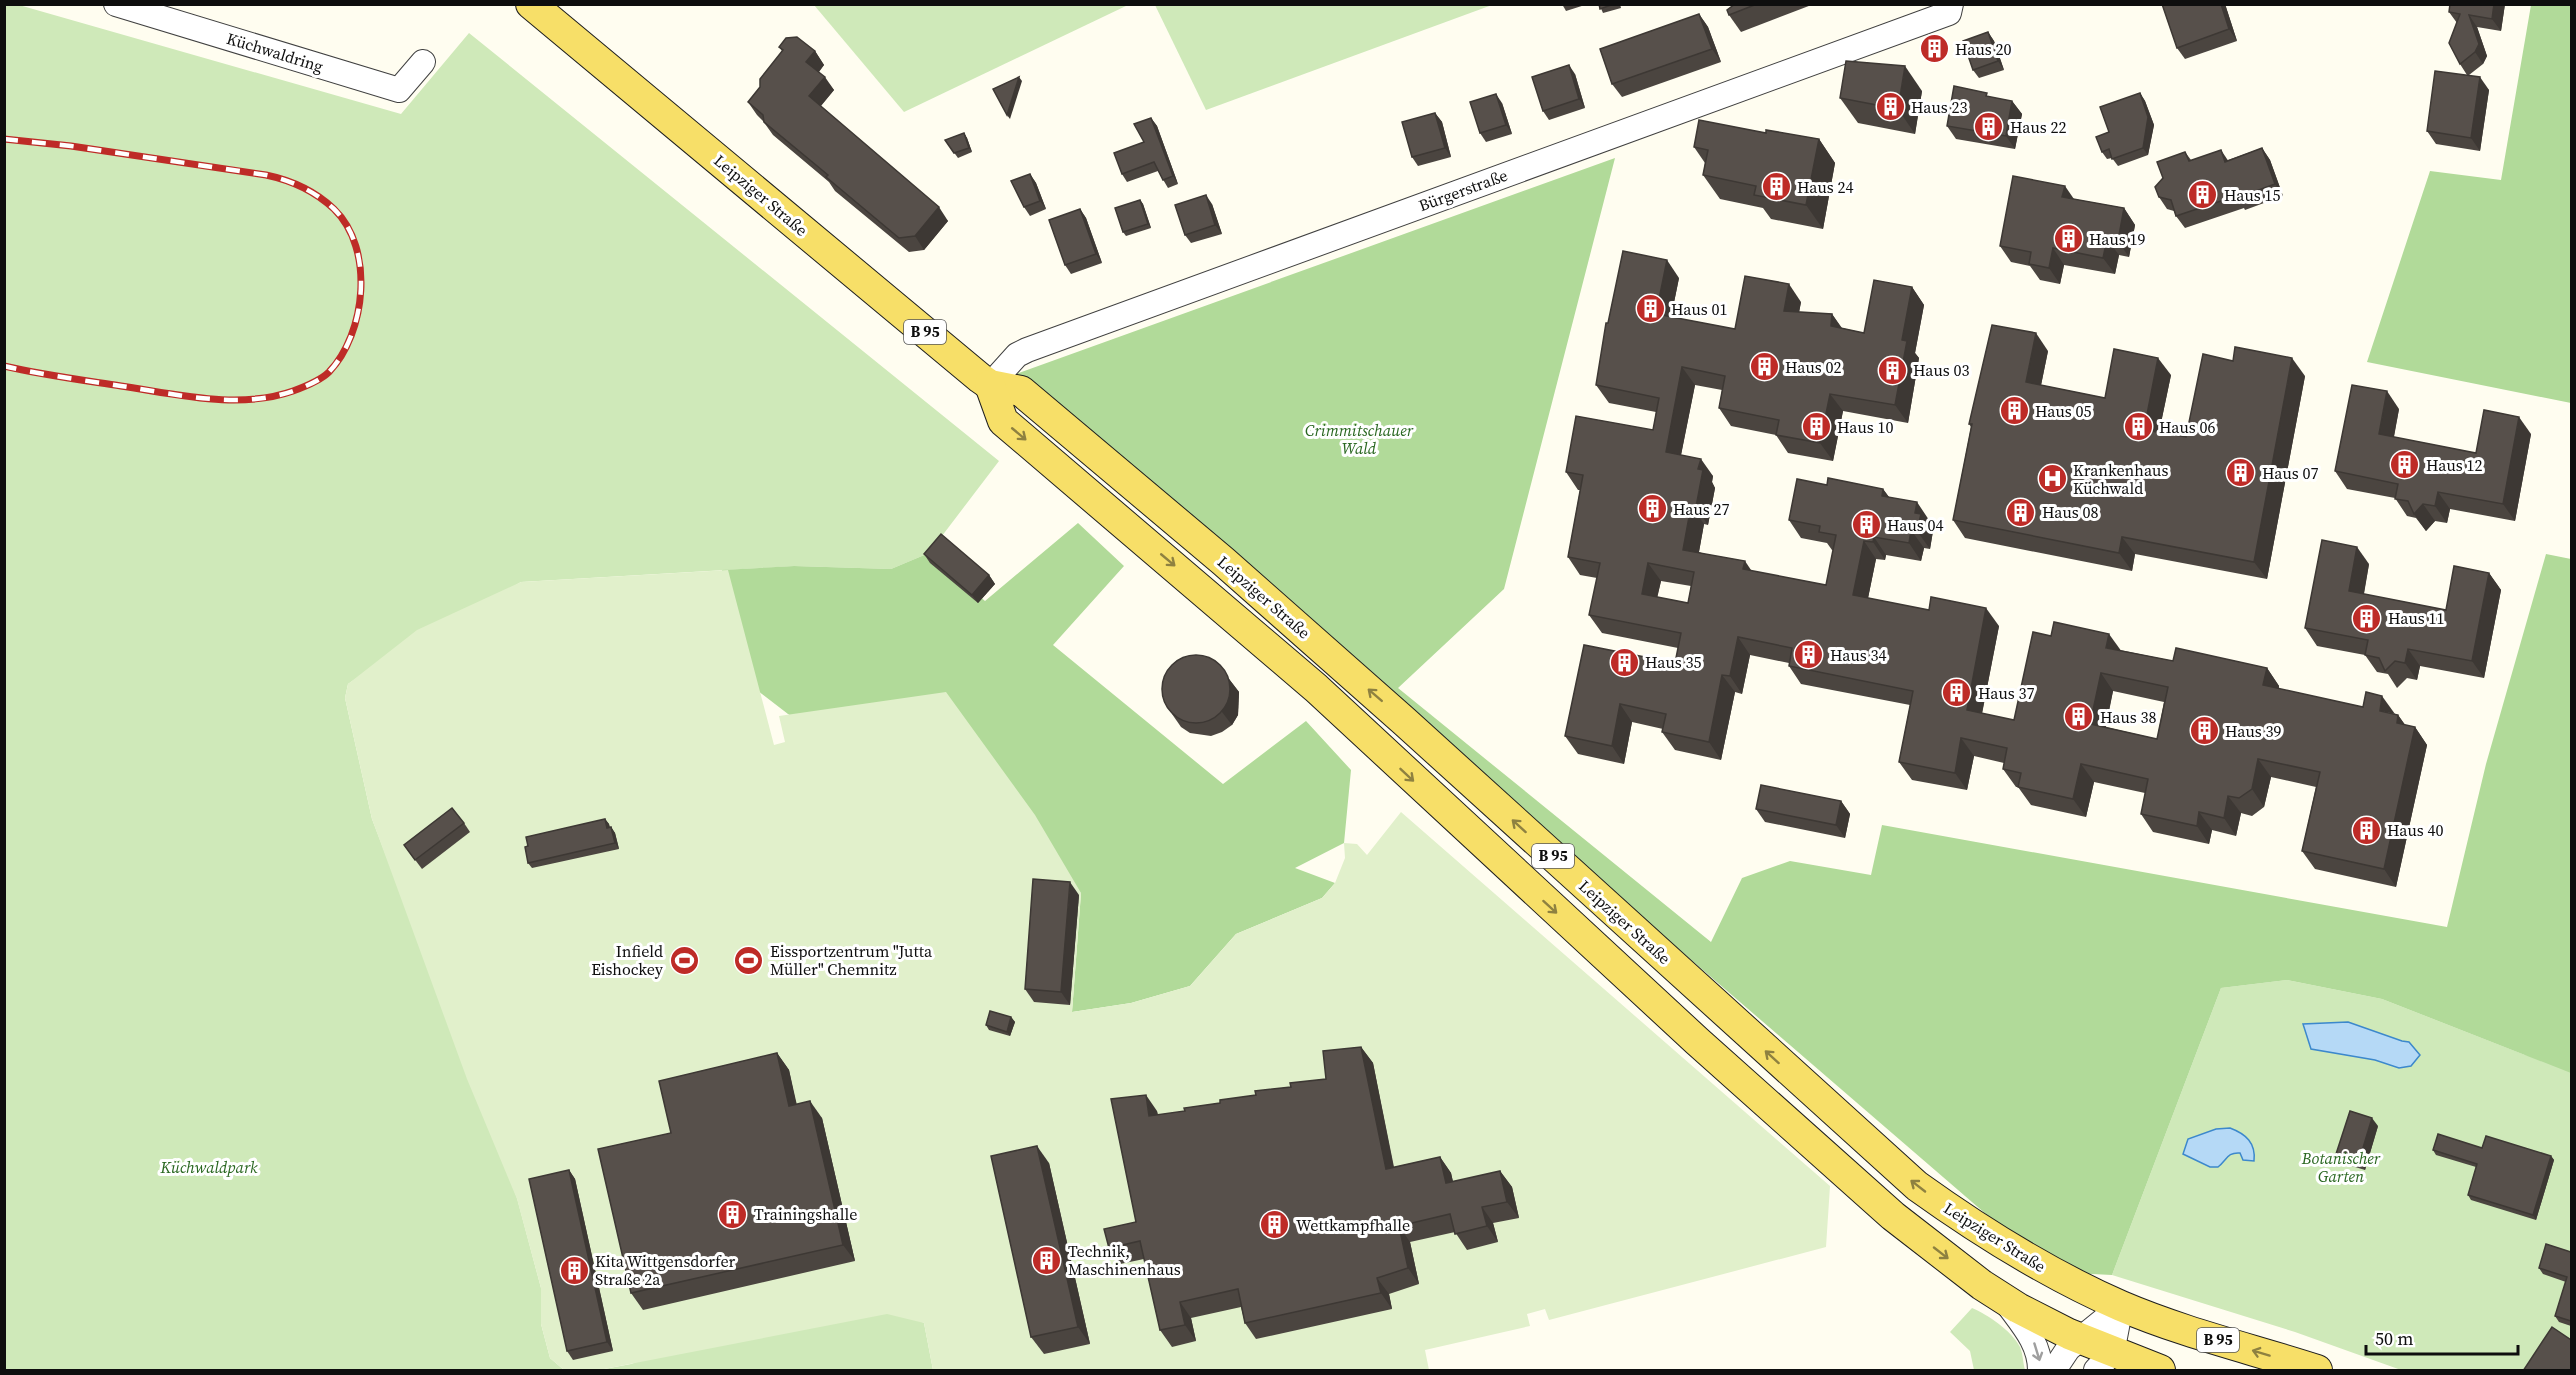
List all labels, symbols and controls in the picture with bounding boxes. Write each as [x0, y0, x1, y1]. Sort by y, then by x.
street label: Küchwaldring [224, 27, 326, 77]
building icon: Haus 20 [1918, 33, 1950, 65]
place label: Haus 20 [1955, 38, 2011, 60]
building icon: Haus 23 [1874, 91, 1906, 123]
place label: Haus 23 [1911, 96, 1967, 118]
building icon: Haus 22 [1973, 111, 2005, 143]
place label: Haus 22 [2010, 116, 2066, 138]
street label: Leipziger Straße [709, 149, 813, 241]
street label: Bürgerstraße [1415, 164, 1511, 216]
building icon: Haus 24 [1760, 171, 1792, 203]
place label: Haus 24 [1797, 176, 1853, 198]
building icon: Haus 15 [2187, 179, 2219, 211]
place label: Haus 15 [2224, 184, 2280, 206]
building icon: Haus 19 [2052, 223, 2084, 255]
place label: Haus 19 [2089, 228, 2145, 250]
building icon: Haus 01 [1634, 293, 1666, 325]
place label: Haus 01 [1671, 298, 1727, 320]
road number: B 95 [904, 320, 946, 344]
building icon: Haus 02 [1748, 351, 1780, 383]
building icon: Haus 03 [1876, 354, 1908, 386]
place label: Haus 02 [1785, 356, 1841, 378]
place label: Haus 03 [1913, 359, 1969, 381]
building icon: Haus 05 [1998, 395, 2030, 427]
place label: Haus 05 [2035, 400, 2091, 422]
building icon: Haus 10 [1800, 411, 1832, 443]
building icon: Haus 06 [2122, 411, 2154, 443]
place label: Haus 10 [1837, 416, 1893, 438]
place label: Haus 06 [2159, 416, 2215, 438]
park label: Crimmitschauer Wald [1305, 419, 1414, 459]
one-way arrow [1011, 427, 1026, 441]
building icon: Haus 12 [2389, 449, 2421, 481]
place label: Haus 12 [2426, 454, 2482, 476]
building icon: Haus 07 [2225, 457, 2257, 489]
place label: Krankenhaus Küchwald [2073, 459, 2168, 499]
place label: Haus 07 [2262, 462, 2318, 484]
hospital icon: Krankenhaus Küchwald [2036, 463, 2068, 495]
building icon: Haus 27 [1636, 493, 1668, 525]
building icon: Haus 08 [2005, 496, 2037, 528]
place label: Haus 27 [1673, 498, 1729, 520]
place label: Haus 08 [2042, 501, 2098, 523]
building icon: Haus 04 [1850, 509, 1882, 541]
place label: Haus 04 [1887, 514, 1943, 536]
street label: Leipziger Straße [1213, 551, 1315, 643]
one-way arrow [1160, 553, 1175, 567]
building icon: Haus 11 [2351, 602, 2383, 634]
place label: Haus 11 [2388, 607, 2444, 629]
building icon: Haus 34 [1793, 639, 1825, 671]
place label: Haus 34 [1830, 644, 1886, 666]
building icon: Haus 35 [1608, 646, 1640, 678]
place label: Haus 35 [1645, 651, 1701, 673]
building icon: Haus 37 [1941, 677, 1973, 709]
place label: Haus 37 [1978, 682, 2034, 704]
one-way arrow [1368, 688, 1383, 702]
building icon: Haus 38 [2063, 701, 2095, 733]
place label: Haus 38 [2100, 706, 2156, 728]
building icon: Haus 39 [2188, 715, 2220, 747]
place label: Haus 39 [2225, 720, 2281, 742]
one-way arrow [1399, 767, 1414, 782]
building icon: Haus 40 [2350, 814, 2382, 846]
one-way arrow [1512, 819, 1527, 833]
place label: Haus 40 [2387, 819, 2443, 841]
road number: B 95 [1532, 844, 1574, 868]
street label: Leipziger Straße [1575, 875, 1675, 969]
one-way arrow [1542, 899, 1557, 913]
place label: Infield Eishockey [591, 940, 664, 980]
place label: Eissportzentrum "Jutta Müller" Chemnitz [770, 940, 933, 980]
sports icon: Infield Eishockey [668, 944, 700, 976]
sports icon: Eissportzentrum "Jutta Müller" Chemnitz [733, 944, 765, 976]
one-way arrow [1765, 1050, 1780, 1064]
park label: Botanischer Garten [2301, 1147, 2381, 1187]
park label: Küchwaldpark [159, 1156, 258, 1178]
one-way arrow [1910, 1179, 1926, 1192]
street label: Leipziger Straße [1940, 1197, 2050, 1277]
building icon: Trainingshalle [717, 1198, 749, 1230]
place label: Trainingshalle [754, 1203, 857, 1225]
building icon: Wettkampfhalle [1259, 1209, 1291, 1241]
place label: Wettkampfhalle [1296, 1214, 1410, 1236]
place label: Technik, Maschinenhaus [1068, 1240, 1181, 1280]
building icon: Technik, Maschinenhaus [1031, 1244, 1063, 1276]
one-way arrow [1932, 1247, 1948, 1260]
place label: Kita Wittgensdorfer Straße 2a [595, 1250, 736, 1290]
building icon: Kita Wittgensdorfer Straße 2a [558, 1254, 590, 1286]
scale bar [2366, 1318, 2518, 1356]
text: 50 m [2375, 1326, 2413, 1351]
road number: B 95 [2197, 1328, 2239, 1352]
one-way arrow [2032, 1342, 2043, 1361]
one-way arrow [2252, 1347, 2271, 1358]

